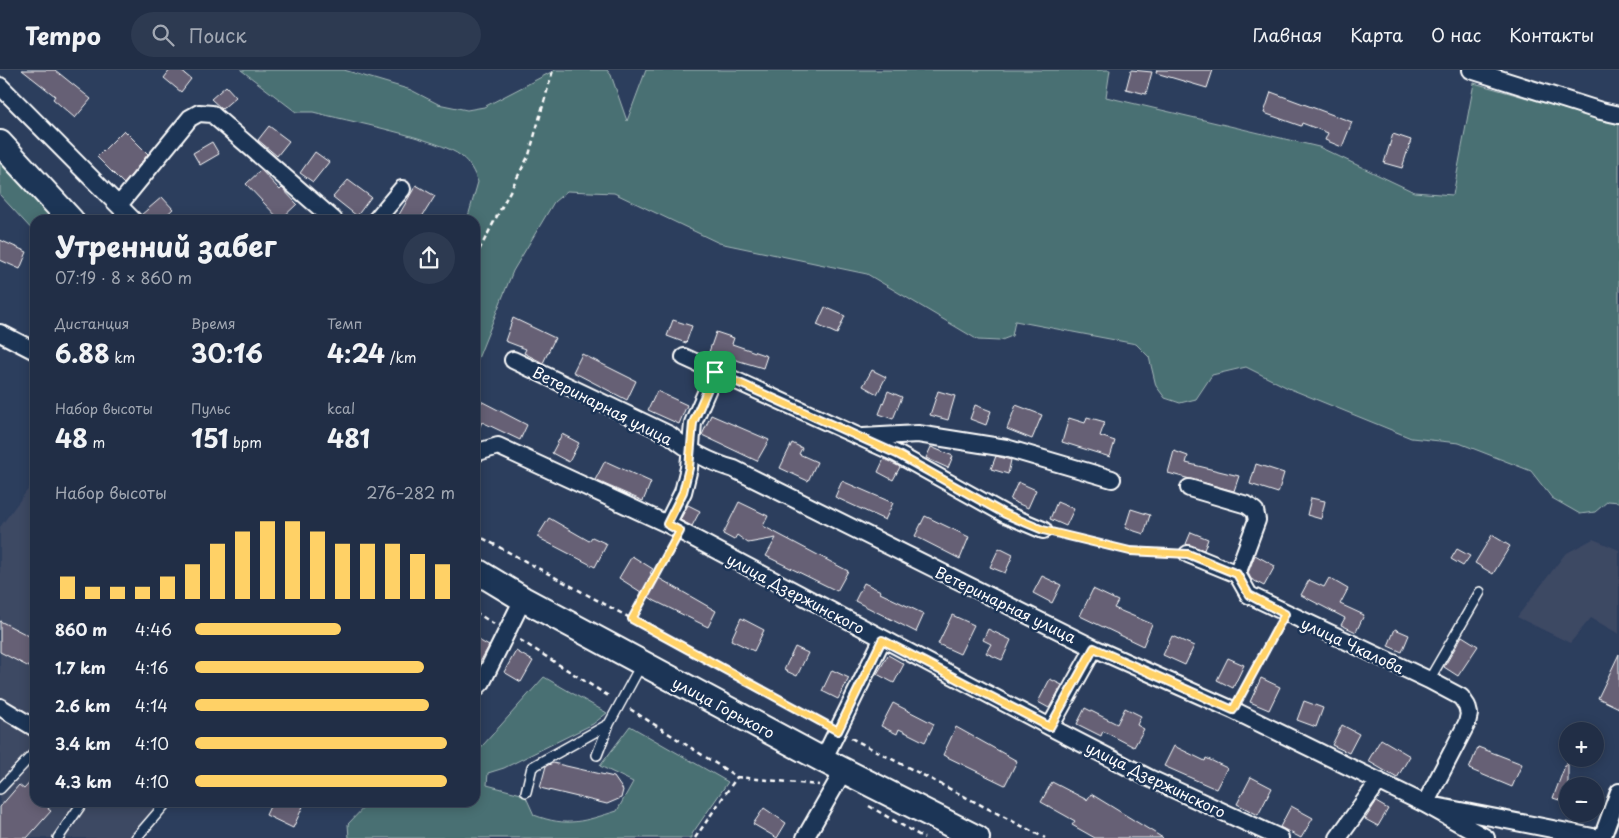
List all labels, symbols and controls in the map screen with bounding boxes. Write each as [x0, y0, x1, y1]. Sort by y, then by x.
search box [131, 12, 481, 57]
text: Tempo [25, 17, 101, 53]
icon: search [149, 21, 177, 49]
text: Поиск [189, 21, 247, 49]
text: Главная [1253, 21, 1322, 48]
text: Карта [1350, 21, 1403, 48]
text: О нас [1431, 21, 1481, 48]
text: Контакты [1509, 21, 1594, 48]
text: Утренний забег [55, 224, 276, 267]
button: share [403, 232, 455, 284]
text: 07:19 · 8 × 860 m [55, 265, 192, 289]
text: Дистанция [55, 313, 129, 334]
text: Время [191, 313, 236, 334]
text: Темп [327, 313, 362, 334]
text: 6.88 [55, 334, 110, 372]
text: 30:16 [191, 334, 263, 372]
text: 4:24 [327, 334, 385, 372]
text: km [110, 347, 135, 368]
text: /km [385, 347, 416, 368]
pin [694, 351, 736, 393]
icon: arrive [701, 358, 729, 386]
street label: Ветеринарная улица [529, 360, 677, 451]
text: Набор высоты [55, 398, 153, 419]
text: Пульс [191, 398, 231, 419]
text: kcal [327, 398, 355, 419]
text: 48 [55, 419, 88, 457]
text: 151 [191, 419, 228, 457]
text: 481 [327, 419, 370, 457]
text: m [88, 432, 105, 453]
text: bpm [228, 432, 262, 453]
text: Набор высоты [55, 480, 167, 504]
text: 276–282 m [366, 480, 455, 504]
street label: улица Дзержинского [723, 547, 869, 639]
street label: Ветеринарная улица [932, 560, 1081, 648]
street label: улица Чкалова [1298, 611, 1409, 679]
text: 860 m [55, 617, 107, 641]
text: 4:46 [135, 617, 172, 641]
text: 1.7 km [55, 655, 106, 679]
text: 4:16 [135, 655, 169, 679]
street label: улица Горького [669, 670, 779, 744]
text: 2.6 km [55, 693, 111, 717]
text: 4:14 [135, 693, 168, 717]
map controls [1559, 722, 1604, 822]
button: + [1559, 722, 1604, 767]
text: 3.4 km [55, 731, 111, 755]
text: 4:10 [135, 731, 169, 755]
street label: улица Дзержинского [1082, 735, 1230, 823]
text: 4.3 km [55, 769, 112, 793]
text: 4:10 [135, 769, 169, 793]
button: − [1559, 777, 1604, 822]

